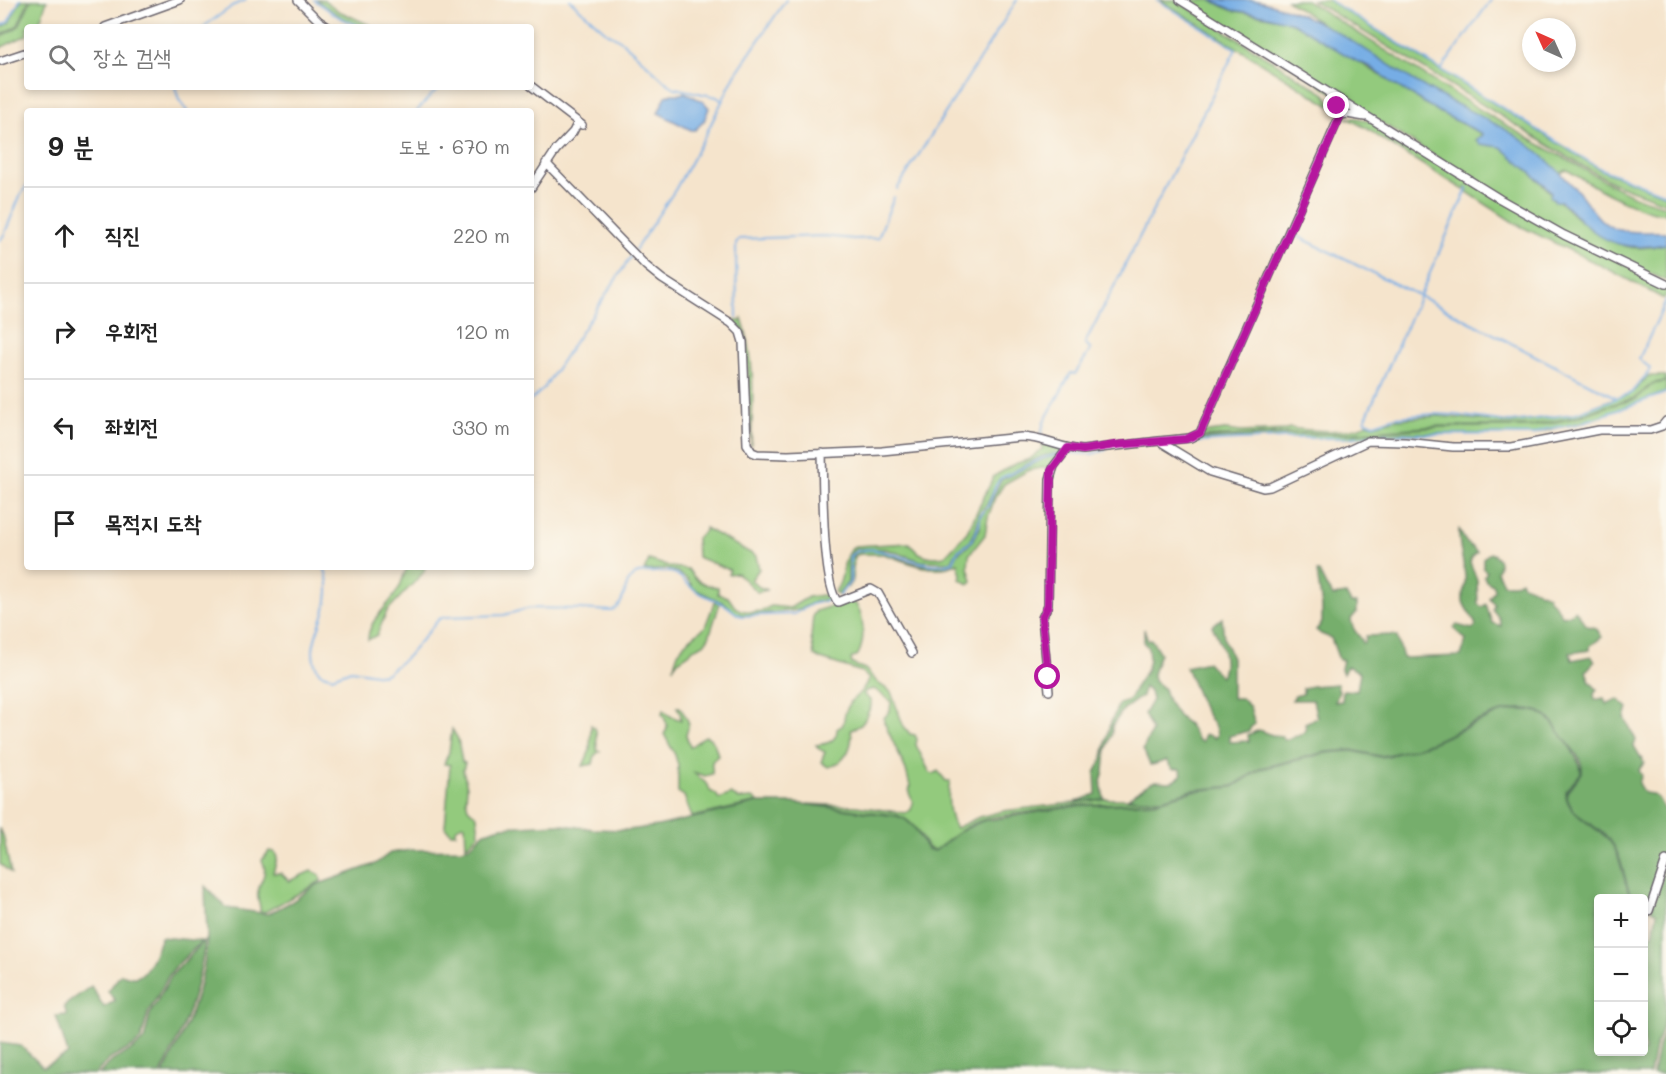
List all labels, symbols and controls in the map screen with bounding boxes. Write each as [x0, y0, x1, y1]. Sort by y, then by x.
north arrow [1522, 18, 1576, 72]
search box [24, 24, 534, 90]
icon: search [45, 41, 78, 74]
text: 장소 검색 [93, 42, 171, 71]
route end [1323, 92, 1349, 118]
text: 9 분 [48, 129, 94, 163]
text: 도보 · 670 m [398, 133, 510, 159]
icon: ahead [48, 219, 81, 252]
text: 직진 [105, 220, 140, 249]
text: 220 m [453, 222, 510, 248]
icon: right [48, 315, 81, 348]
text: 우회전 [105, 316, 158, 345]
text: 120 m [455, 318, 510, 344]
icon: left [48, 411, 81, 444]
text: 좌회전 [105, 412, 158, 441]
text: 330 m [452, 414, 510, 440]
icon: arrive [48, 507, 81, 540]
text: 목적지 도착 [105, 508, 201, 537]
route start [1034, 663, 1060, 689]
map controls [1594, 894, 1648, 1056]
button: + [1594, 894, 1648, 948]
button: − [1594, 948, 1648, 1002]
button: locate [1594, 1002, 1648, 1056]

